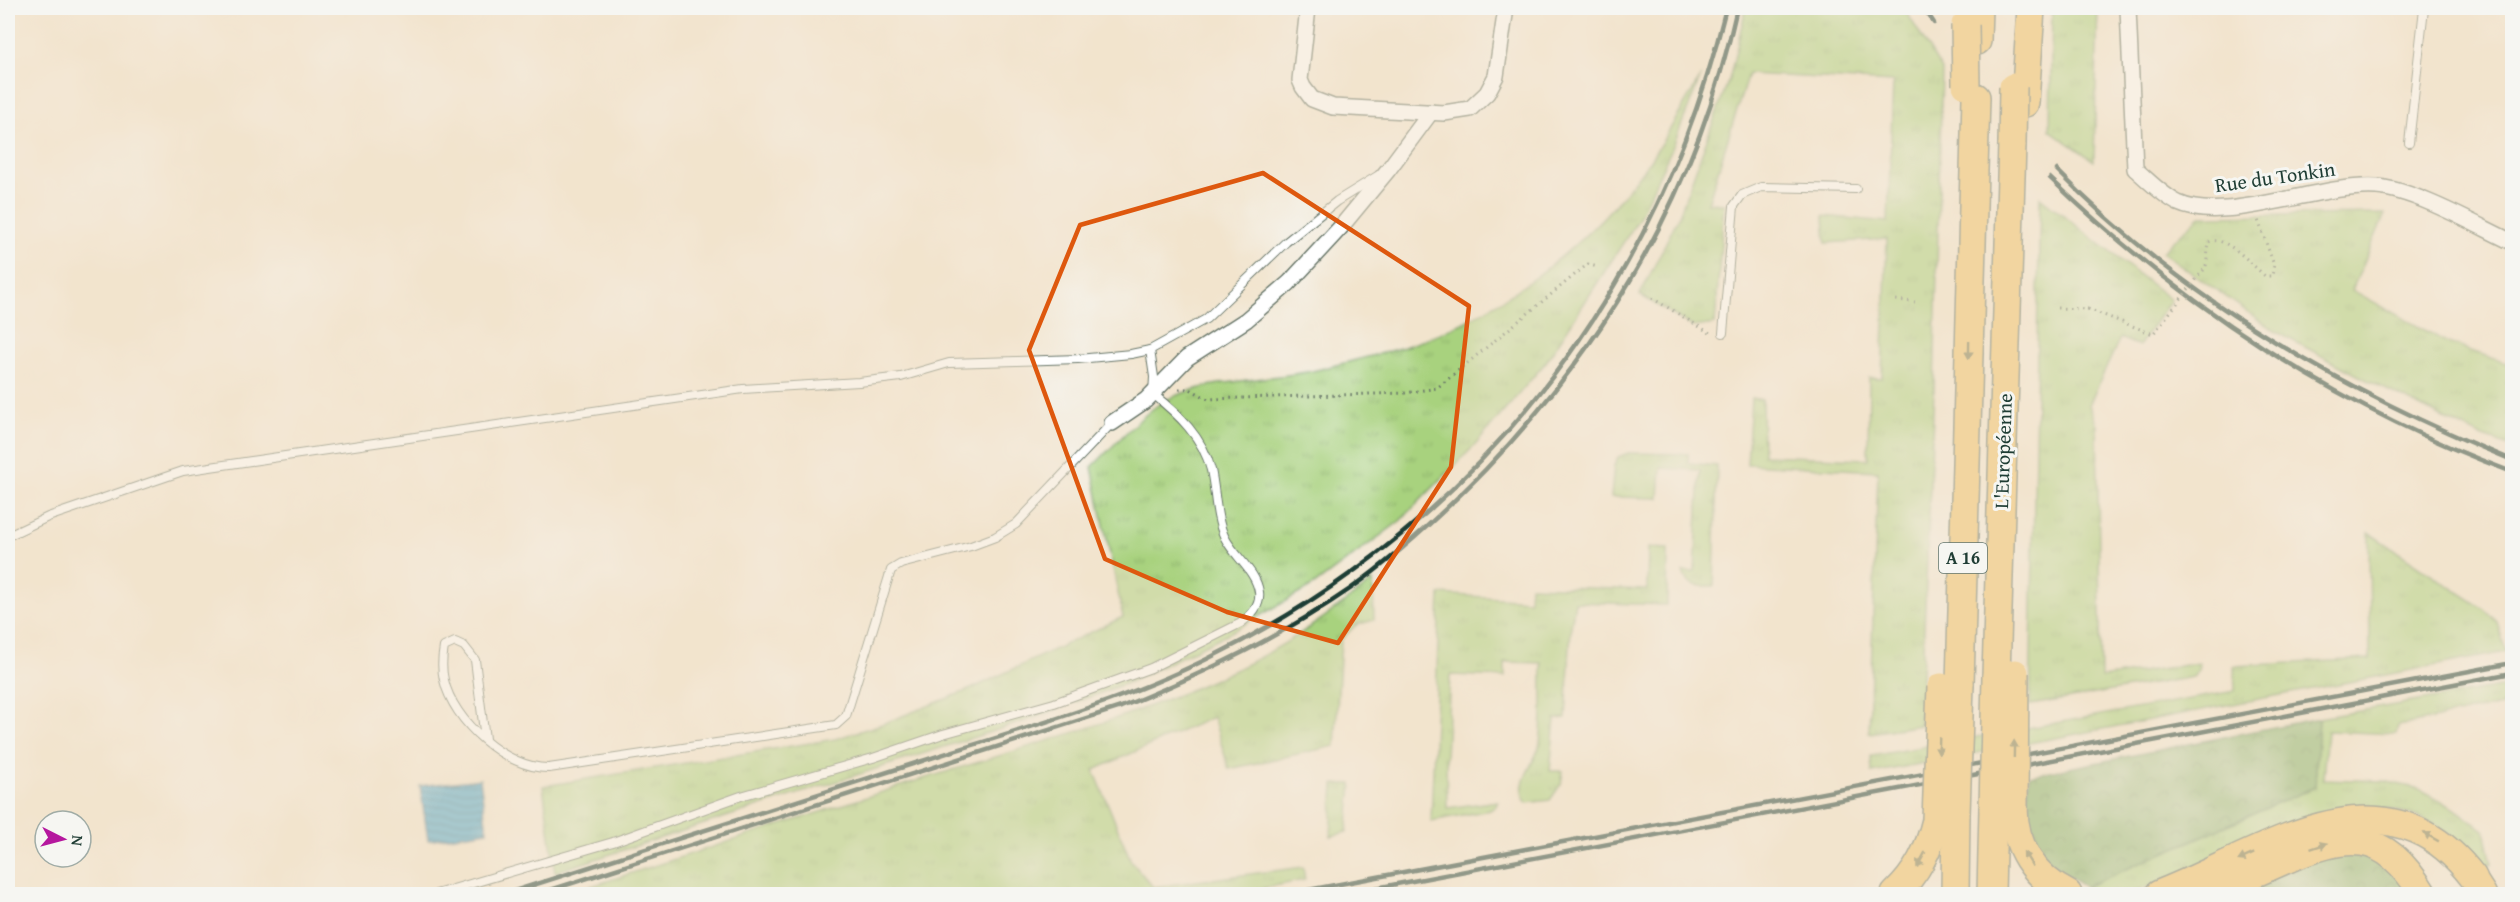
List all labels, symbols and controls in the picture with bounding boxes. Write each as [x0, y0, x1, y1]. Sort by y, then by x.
street label: Rue du Tonkin [2213, 154, 2337, 199]
one-way arrow [1964, 340, 1973, 359]
street label: L'Européenne [1986, 393, 2019, 509]
road number: A 16 [1939, 543, 1987, 573]
one-way arrow [1934, 736, 1943, 755]
one-way arrow [2009, 740, 2019, 759]
north arrow [33, 809, 93, 869]
one-way arrow [2422, 832, 2439, 842]
text: N [65, 834, 90, 847]
one-way arrow [2310, 841, 2328, 851]
one-way arrow [2023, 851, 2034, 867]
one-way arrow [1917, 852, 1927, 869]
one-way arrow [2238, 852, 2255, 861]

